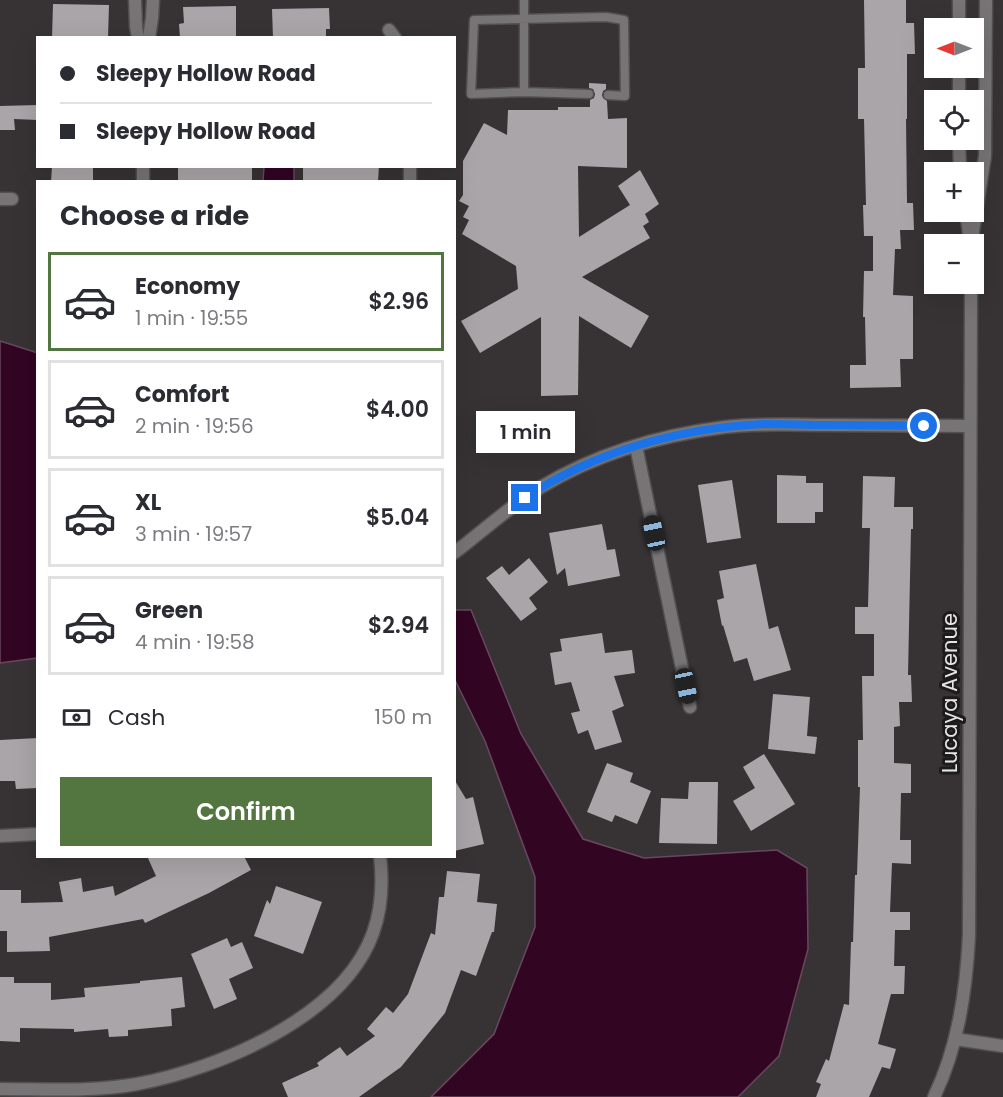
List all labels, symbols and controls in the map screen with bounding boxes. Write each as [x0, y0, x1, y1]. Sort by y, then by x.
north arrow [924, 18, 984, 78]
map controls [924, 18, 984, 294]
text: Sleepy Hollow Road [96, 58, 316, 89]
button: locate [924, 90, 984, 150]
text: Sleepy Hollow Road [96, 116, 316, 147]
button: + [924, 162, 984, 222]
text: Choose a ride [60, 197, 249, 234]
button: − [924, 234, 984, 294]
text: Economy [135, 271, 240, 302]
icon: car [63, 275, 117, 329]
text: $2.96 [368, 286, 429, 317]
text: 1 min · 19:55 [135, 304, 248, 332]
text: Comfort [135, 379, 229, 410]
icon: car [63, 383, 117, 437]
text: $4.00 [366, 394, 429, 425]
callout: 1 min [476, 411, 574, 453]
text: 2 min · 19:56 [135, 412, 254, 440]
route start [910, 412, 937, 439]
text: 1 min [500, 418, 551, 446]
route end [511, 484, 538, 511]
text: XL [135, 487, 161, 518]
icon: car [63, 491, 117, 545]
text: $5.04 [366, 502, 429, 533]
car [641, 514, 667, 552]
text: 3 min · 19:57 [135, 520, 252, 548]
text: Green [135, 595, 203, 626]
icon: car [63, 599, 117, 653]
text: $2.94 [368, 610, 429, 641]
street label: Lucaya Avenue [935, 613, 964, 773]
text: 4 min · 19:58 [135, 628, 255, 656]
car [673, 667, 699, 705]
icon: cash [60, 701, 93, 734]
text: Cash [108, 702, 165, 733]
text: 150 m [375, 703, 432, 731]
button: Confirm [60, 777, 432, 846]

